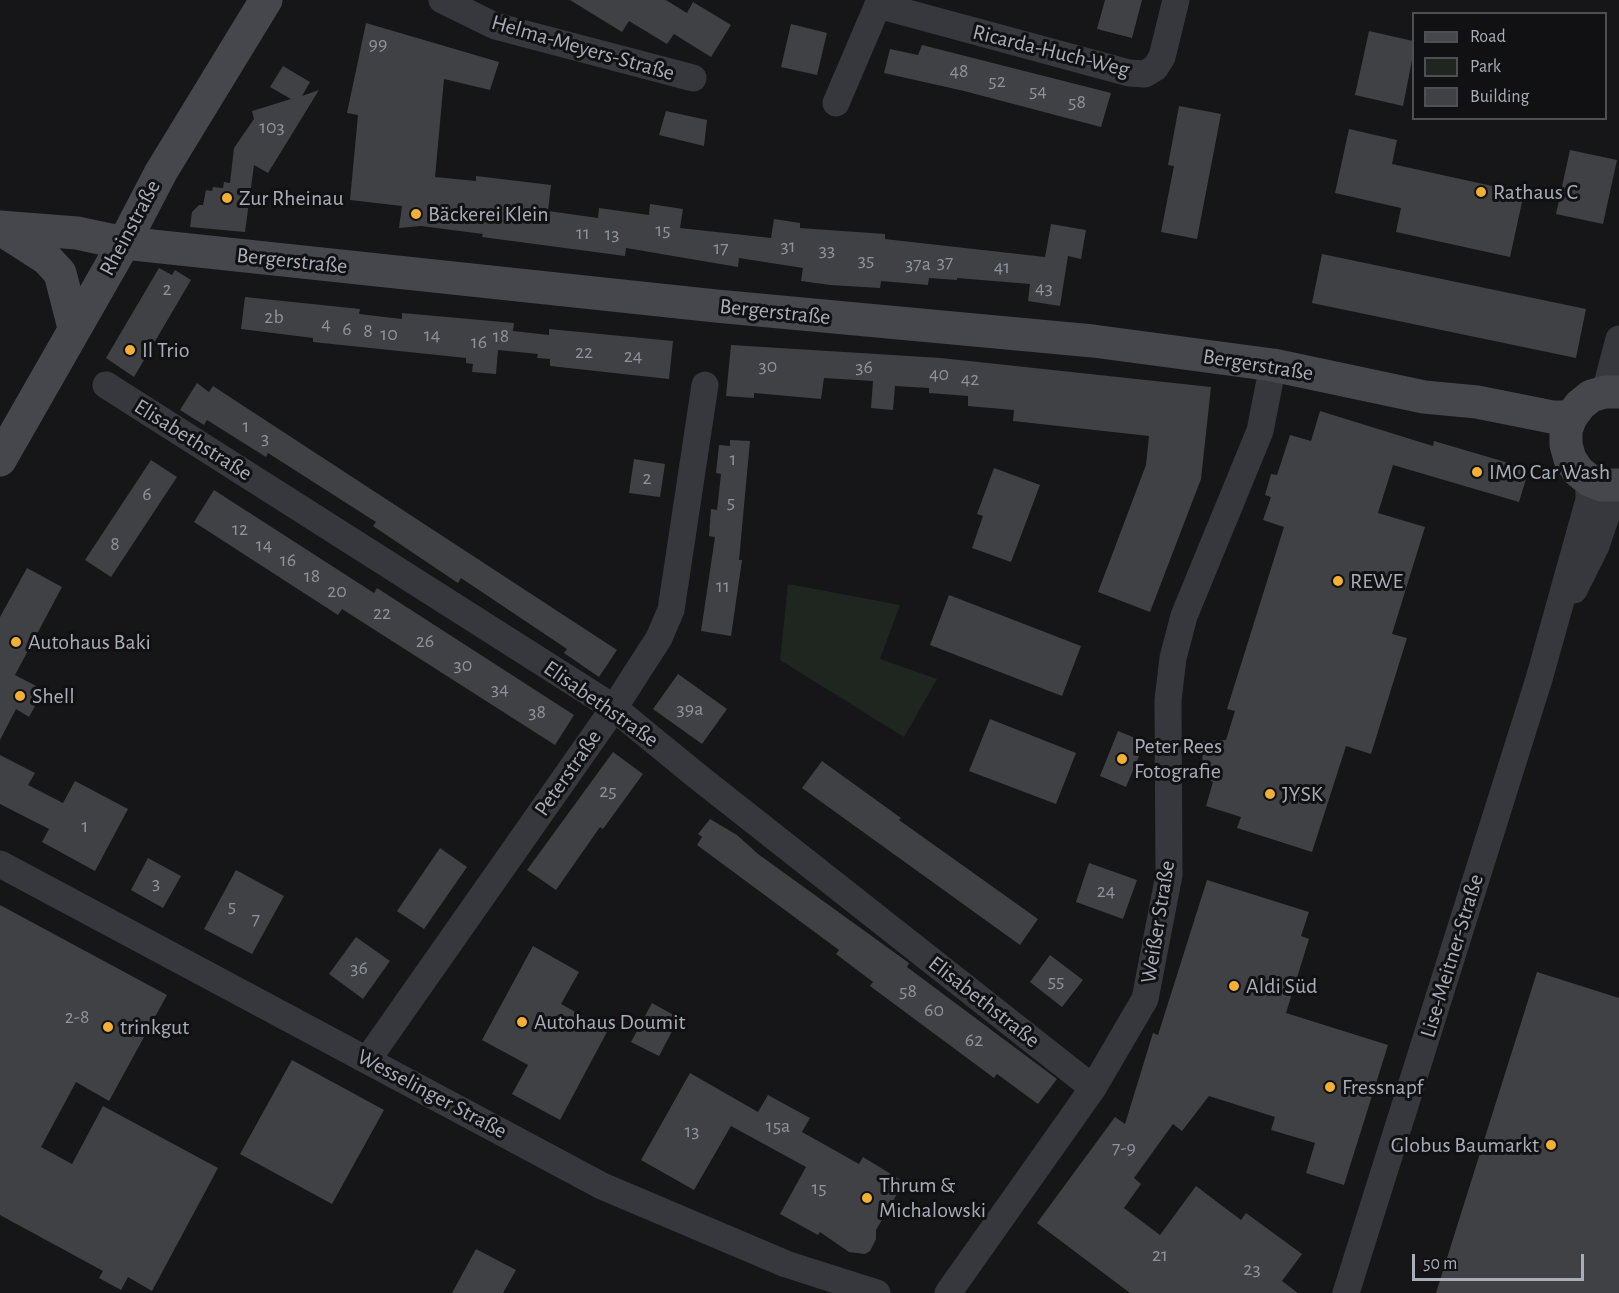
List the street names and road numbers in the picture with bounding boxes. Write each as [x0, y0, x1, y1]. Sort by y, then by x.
street label: Helma-Meyers-Straße [488, 9, 678, 87]
street label: Ricarda-Huch-Weg [970, 19, 1132, 83]
street label: Rheinstraße [94, 176, 166, 280]
street label: Bergerstraße [235, 242, 349, 280]
street label: Bergerstraße [718, 293, 832, 331]
street label: Bergerstraße [1201, 343, 1315, 387]
street label: Elisabethstraße [129, 393, 257, 487]
street label: Elisabethstraße [539, 655, 663, 753]
street label: Peterstraße [529, 725, 607, 821]
street label: Weißer Straße [1135, 859, 1181, 985]
street label: Lise-Meitner-Straße [1415, 871, 1489, 1041]
street label: Elisabethstraße [923, 950, 1045, 1054]
street label: Wesselinger Straße [353, 1043, 511, 1145]

